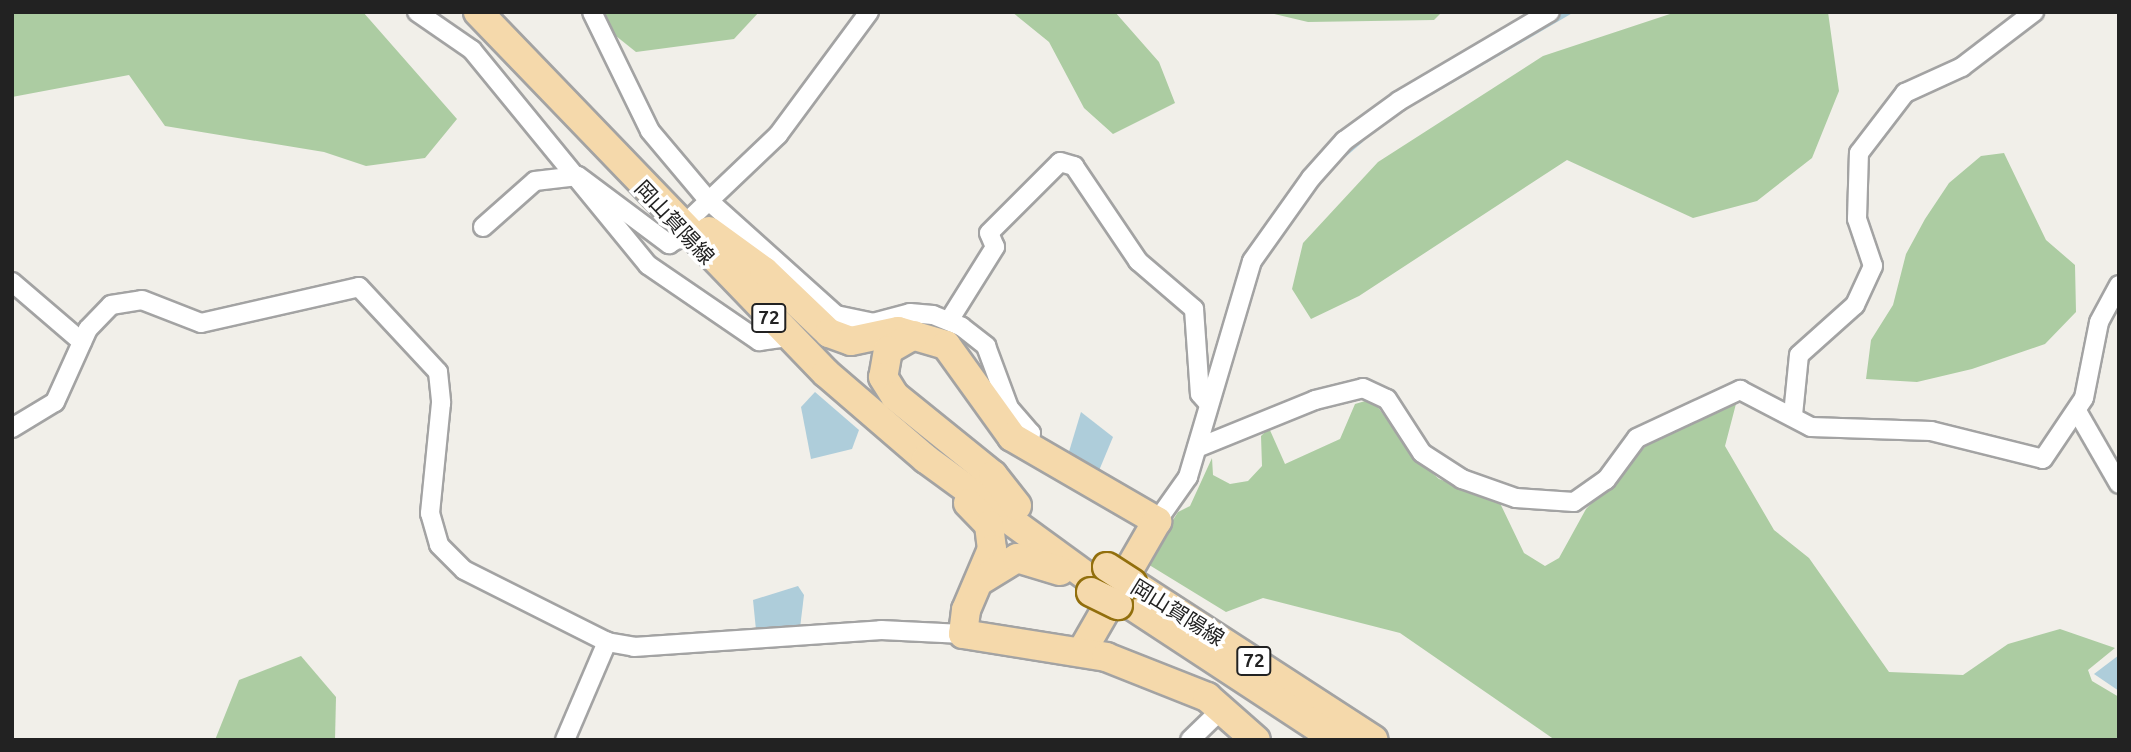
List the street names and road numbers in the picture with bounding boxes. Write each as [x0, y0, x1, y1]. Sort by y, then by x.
street label: 岡山賀陽線 [630, 175, 720, 269]
road number: 72 [750, 302, 788, 334]
street label: 岡山賀陽線 [1127, 573, 1229, 651]
road number: 72 [1235, 646, 1273, 676]

